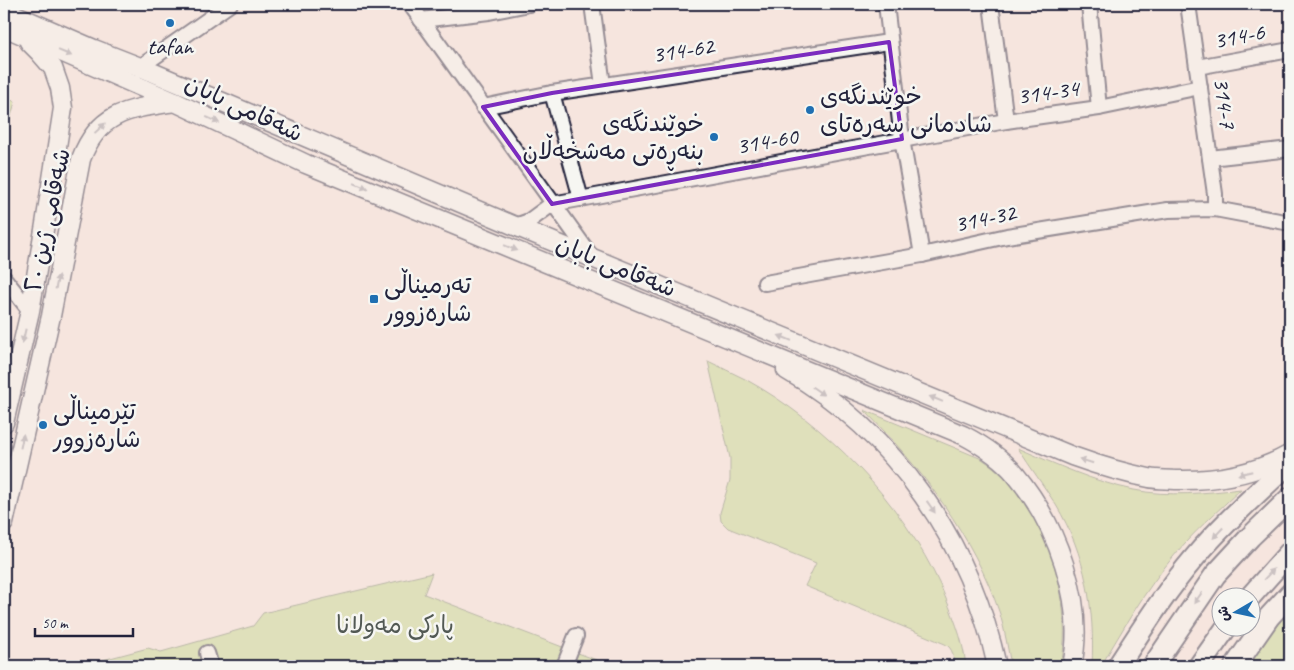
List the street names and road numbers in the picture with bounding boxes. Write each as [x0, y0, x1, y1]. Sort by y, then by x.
street label: 314-6 [1211, 16, 1268, 56]
street label: 314-62 [650, 30, 718, 70]
street label: شەقامی بابان [180, 68, 308, 148]
street label: 314-34 [1015, 73, 1083, 111]
street label: 314-7 [1207, 76, 1244, 132]
street label: 314-60 [734, 120, 802, 161]
street label: شەقامی ژین ٢٠ [17, 145, 77, 295]
street label: 314-32 [952, 196, 1021, 239]
street label: شەقامی بابان [552, 228, 680, 304]

